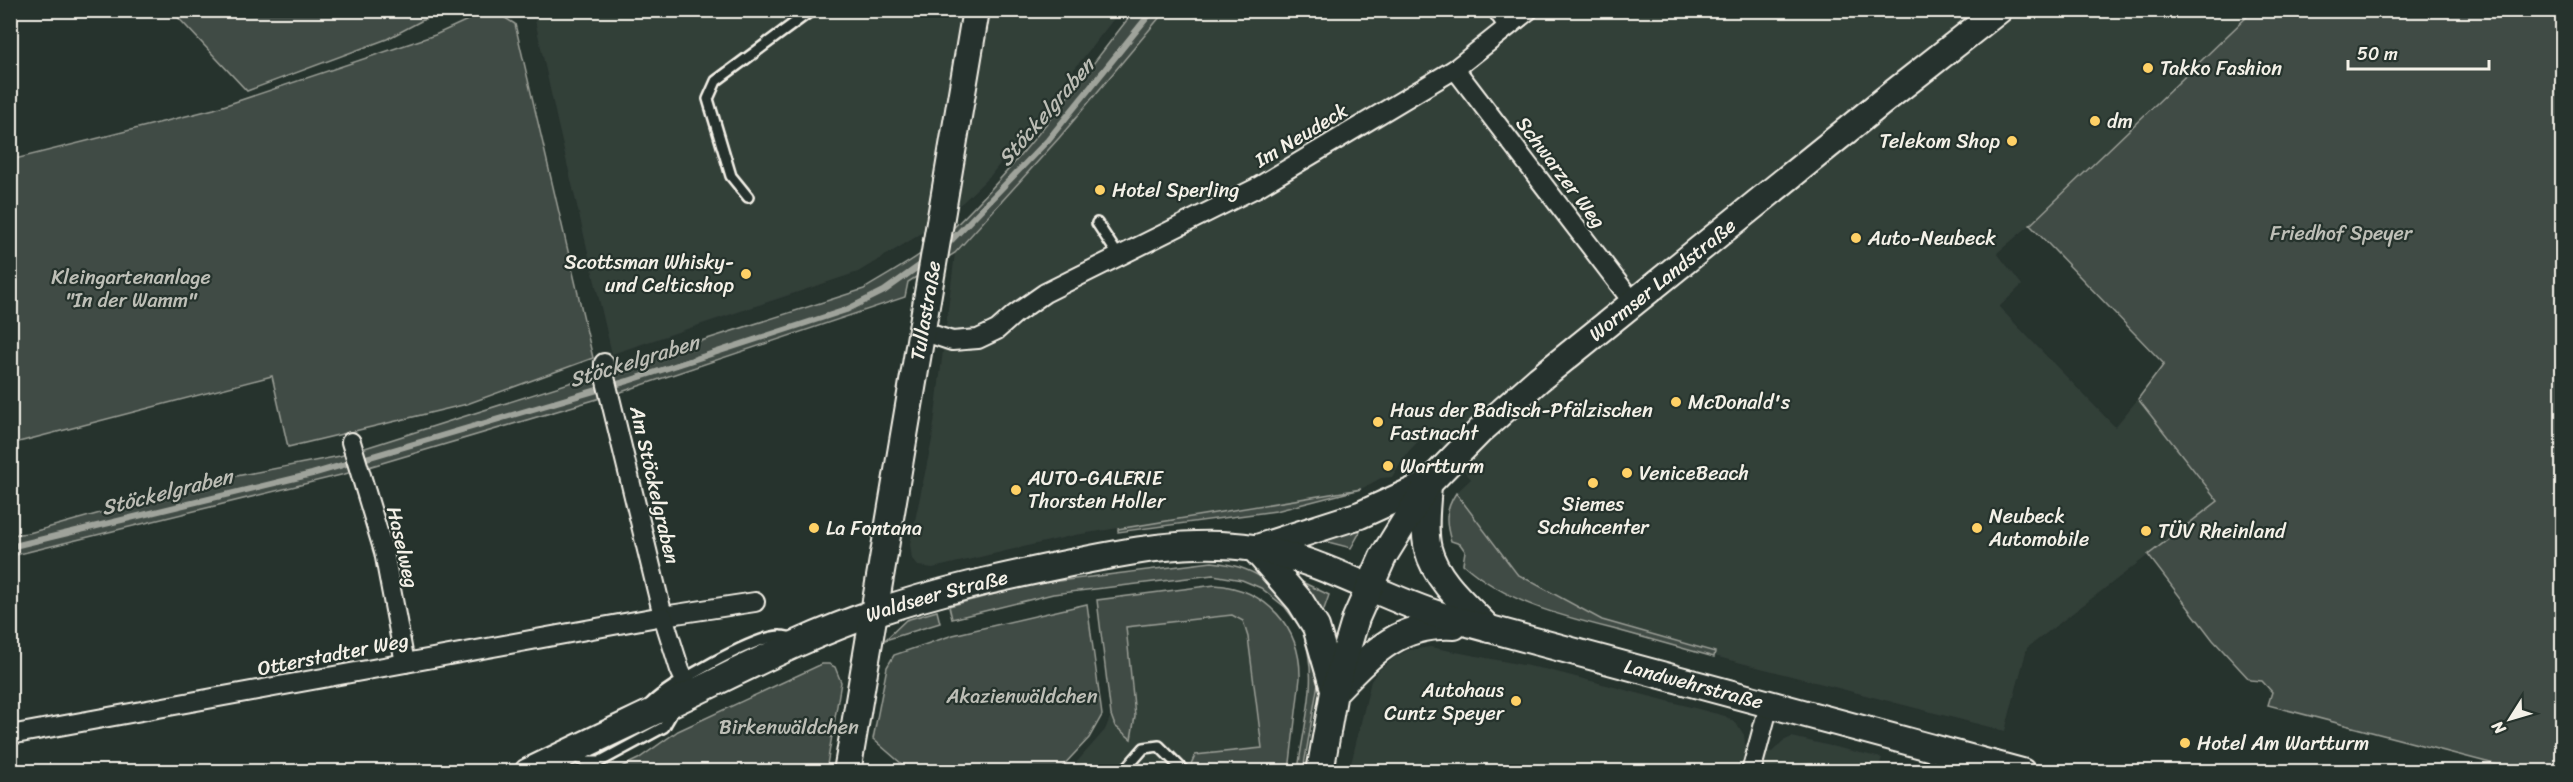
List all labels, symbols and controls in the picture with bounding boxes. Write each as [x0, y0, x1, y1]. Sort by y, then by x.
scale bar [2348, 33, 2489, 71]
text: 50 m [2357, 38, 2398, 70]
water label: Stöckelgraben [988, 47, 1106, 175]
place label: Takko Fashion [2160, 51, 2282, 86]
marker: Takko Fashion [2141, 61, 2155, 75]
street label: Im Neudeck [1247, 93, 1355, 178]
place label: dm [2107, 104, 2133, 139]
street label: Schwarzer Weg [1506, 108, 1615, 236]
marker: dm [2088, 114, 2102, 128]
place label: Telekom Shop [1880, 124, 2000, 159]
marker: Telekom Shop [2005, 134, 2019, 148]
place label: Hotel Sperling [1112, 173, 1239, 208]
marker: Hotel Sperling [1093, 183, 1107, 197]
street label: Wormser Landstraße [1581, 209, 1744, 351]
park label: Friedhof Speyer [2270, 216, 2414, 251]
place label: Auto-Neubeck [1867, 221, 1996, 256]
marker: Auto-Neubeck [1849, 231, 1863, 245]
place label: Scottsman Whisky- und Celticshop [564, 245, 734, 303]
street label: Tullastraße [900, 258, 951, 363]
park label: Kleingartenanlage "In der Wamm" [51, 260, 211, 318]
marker: Scottsman Whisky- und Celticshop [739, 267, 753, 281]
water label: Stöckelgraben [564, 322, 706, 399]
place label: McDonald's [1688, 385, 1791, 420]
place label: Haus der Badisch-Pfälzischen Fastnacht [1390, 393, 1653, 451]
marker: McDonald's [1669, 395, 1683, 409]
street label: Am Stöckelgraben [619, 402, 690, 568]
marker: Haus der Badisch-Pfälzischen Fastnacht [1371, 415, 1385, 429]
place label: Wartturm [1400, 449, 1484, 484]
place label: VeniceBeach [1639, 456, 1749, 491]
water label: Stöckelgraben [97, 457, 239, 527]
marker: Wartturm [1381, 459, 1395, 473]
place label: AUTO-GALERIE Thorsten Holler [1027, 461, 1167, 519]
marker: VeniceBeach [1620, 466, 1634, 480]
marker: Siemes Schuhcenter [1586, 476, 1600, 490]
marker: AUTO-GALERIE Thorsten Holler [1009, 483, 1023, 497]
place label: Siemes Schuhcenter [1537, 487, 1650, 545]
place label: Neubeck Automobile [1988, 499, 2089, 557]
street label: Haselweg [376, 503, 429, 591]
place label: La Fontana [826, 511, 922, 546]
place label: TÜV Rheinland [2158, 514, 2287, 549]
marker: La Fontana [807, 521, 821, 535]
marker: Neubeck Automobile [1970, 521, 1984, 535]
marker: TÜV Rheinland [2139, 524, 2153, 538]
street label: Waldseer Straße [861, 560, 1011, 633]
street label: Otterstadter Weg [254, 623, 412, 686]
street label: Landwehrstraße [1620, 649, 1767, 720]
place label: Autohaus Cuntz Speyer [1384, 673, 1505, 731]
park label: Akazienwäldchen [946, 679, 1098, 714]
north arrow [2480, 689, 2540, 749]
marker: Autohaus Cuntz Speyer [1509, 694, 1523, 708]
park label: Birkenwäldchen [719, 710, 859, 745]
text: N [2483, 714, 2514, 742]
place label: Hotel Am Wartturm [2197, 726, 2369, 761]
marker: Hotel Am Wartturm [2178, 736, 2192, 750]

